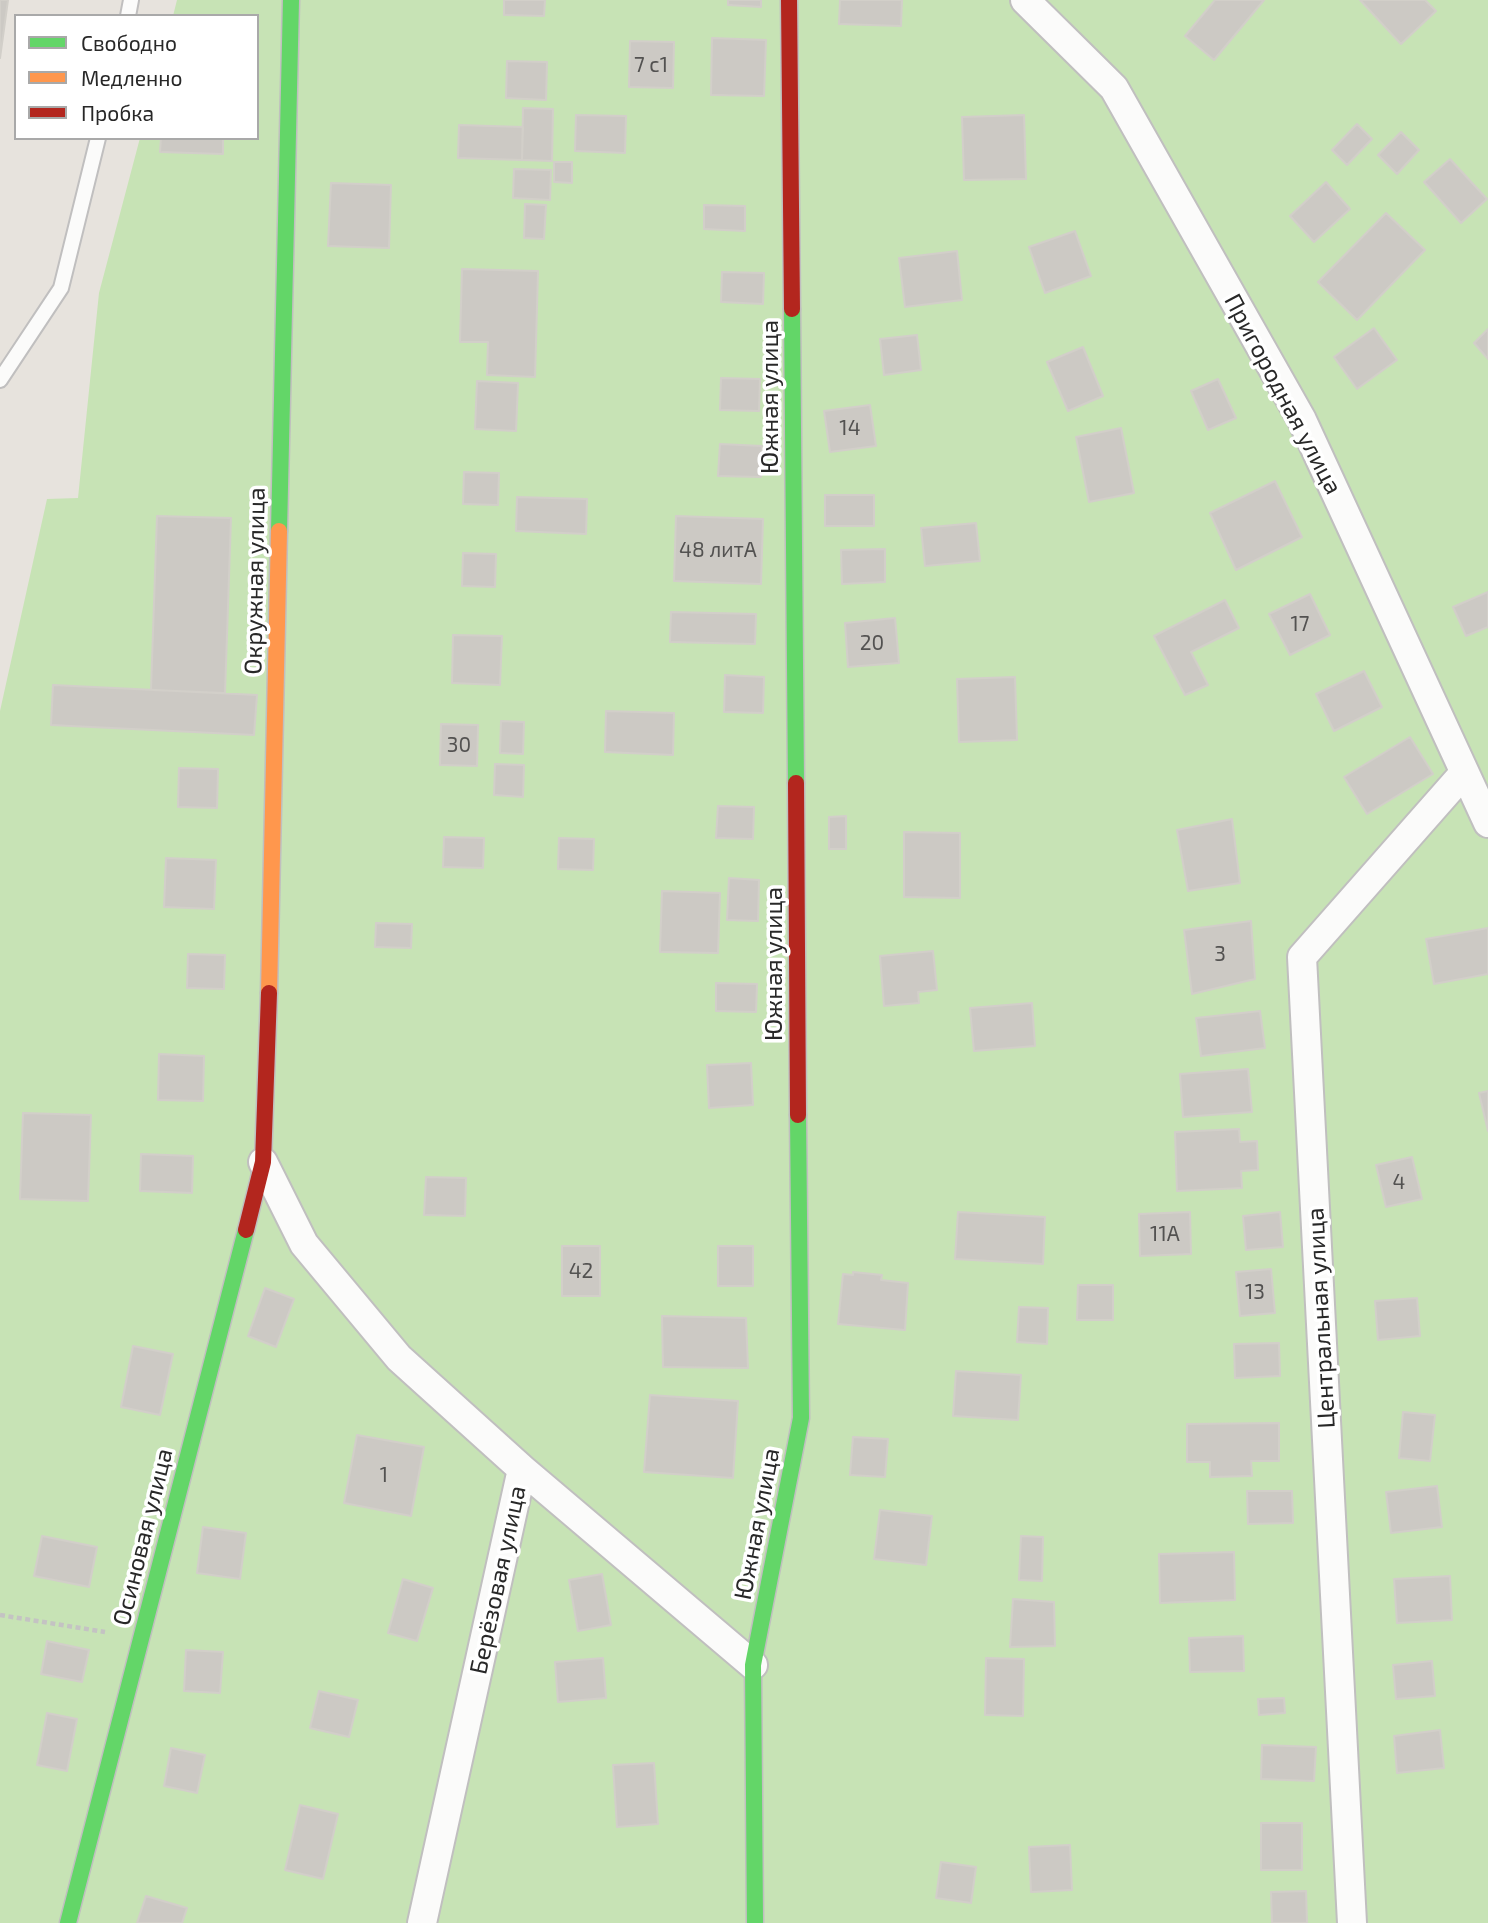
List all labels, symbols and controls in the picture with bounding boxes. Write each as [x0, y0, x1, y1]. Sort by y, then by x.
legend [14, 14, 259, 140]
text: Свободно [81, 30, 177, 55]
house number: 7 с1 [634, 52, 668, 78]
text: Медленно [81, 65, 183, 90]
text: Пробка [81, 100, 154, 125]
street label: Пригородная улица [1218, 289, 1348, 499]
street label: Южная улица [756, 320, 784, 474]
house number: 14 [839, 415, 861, 441]
street label: Окружная улица [239, 487, 271, 675]
house number: 48 литА [679, 537, 757, 563]
house number: 17 [1290, 611, 1310, 637]
house number: 20 [860, 630, 884, 656]
house number: 30 [447, 732, 471, 758]
street label: Южная улица [760, 887, 788, 1041]
house number: 3 [1214, 941, 1226, 967]
house number: 4 [1393, 1169, 1405, 1195]
street label: Центральная улица [1301, 1207, 1341, 1429]
house number: 11А [1150, 1221, 1180, 1247]
house number: 42 [569, 1258, 593, 1284]
house number: 13 [1245, 1279, 1265, 1305]
street label: Осиновая улица [107, 1445, 179, 1629]
street label: Южная улица [728, 1446, 786, 1602]
house number: 1 [380, 1462, 388, 1488]
street label: Берёзовая улица [464, 1483, 532, 1677]

